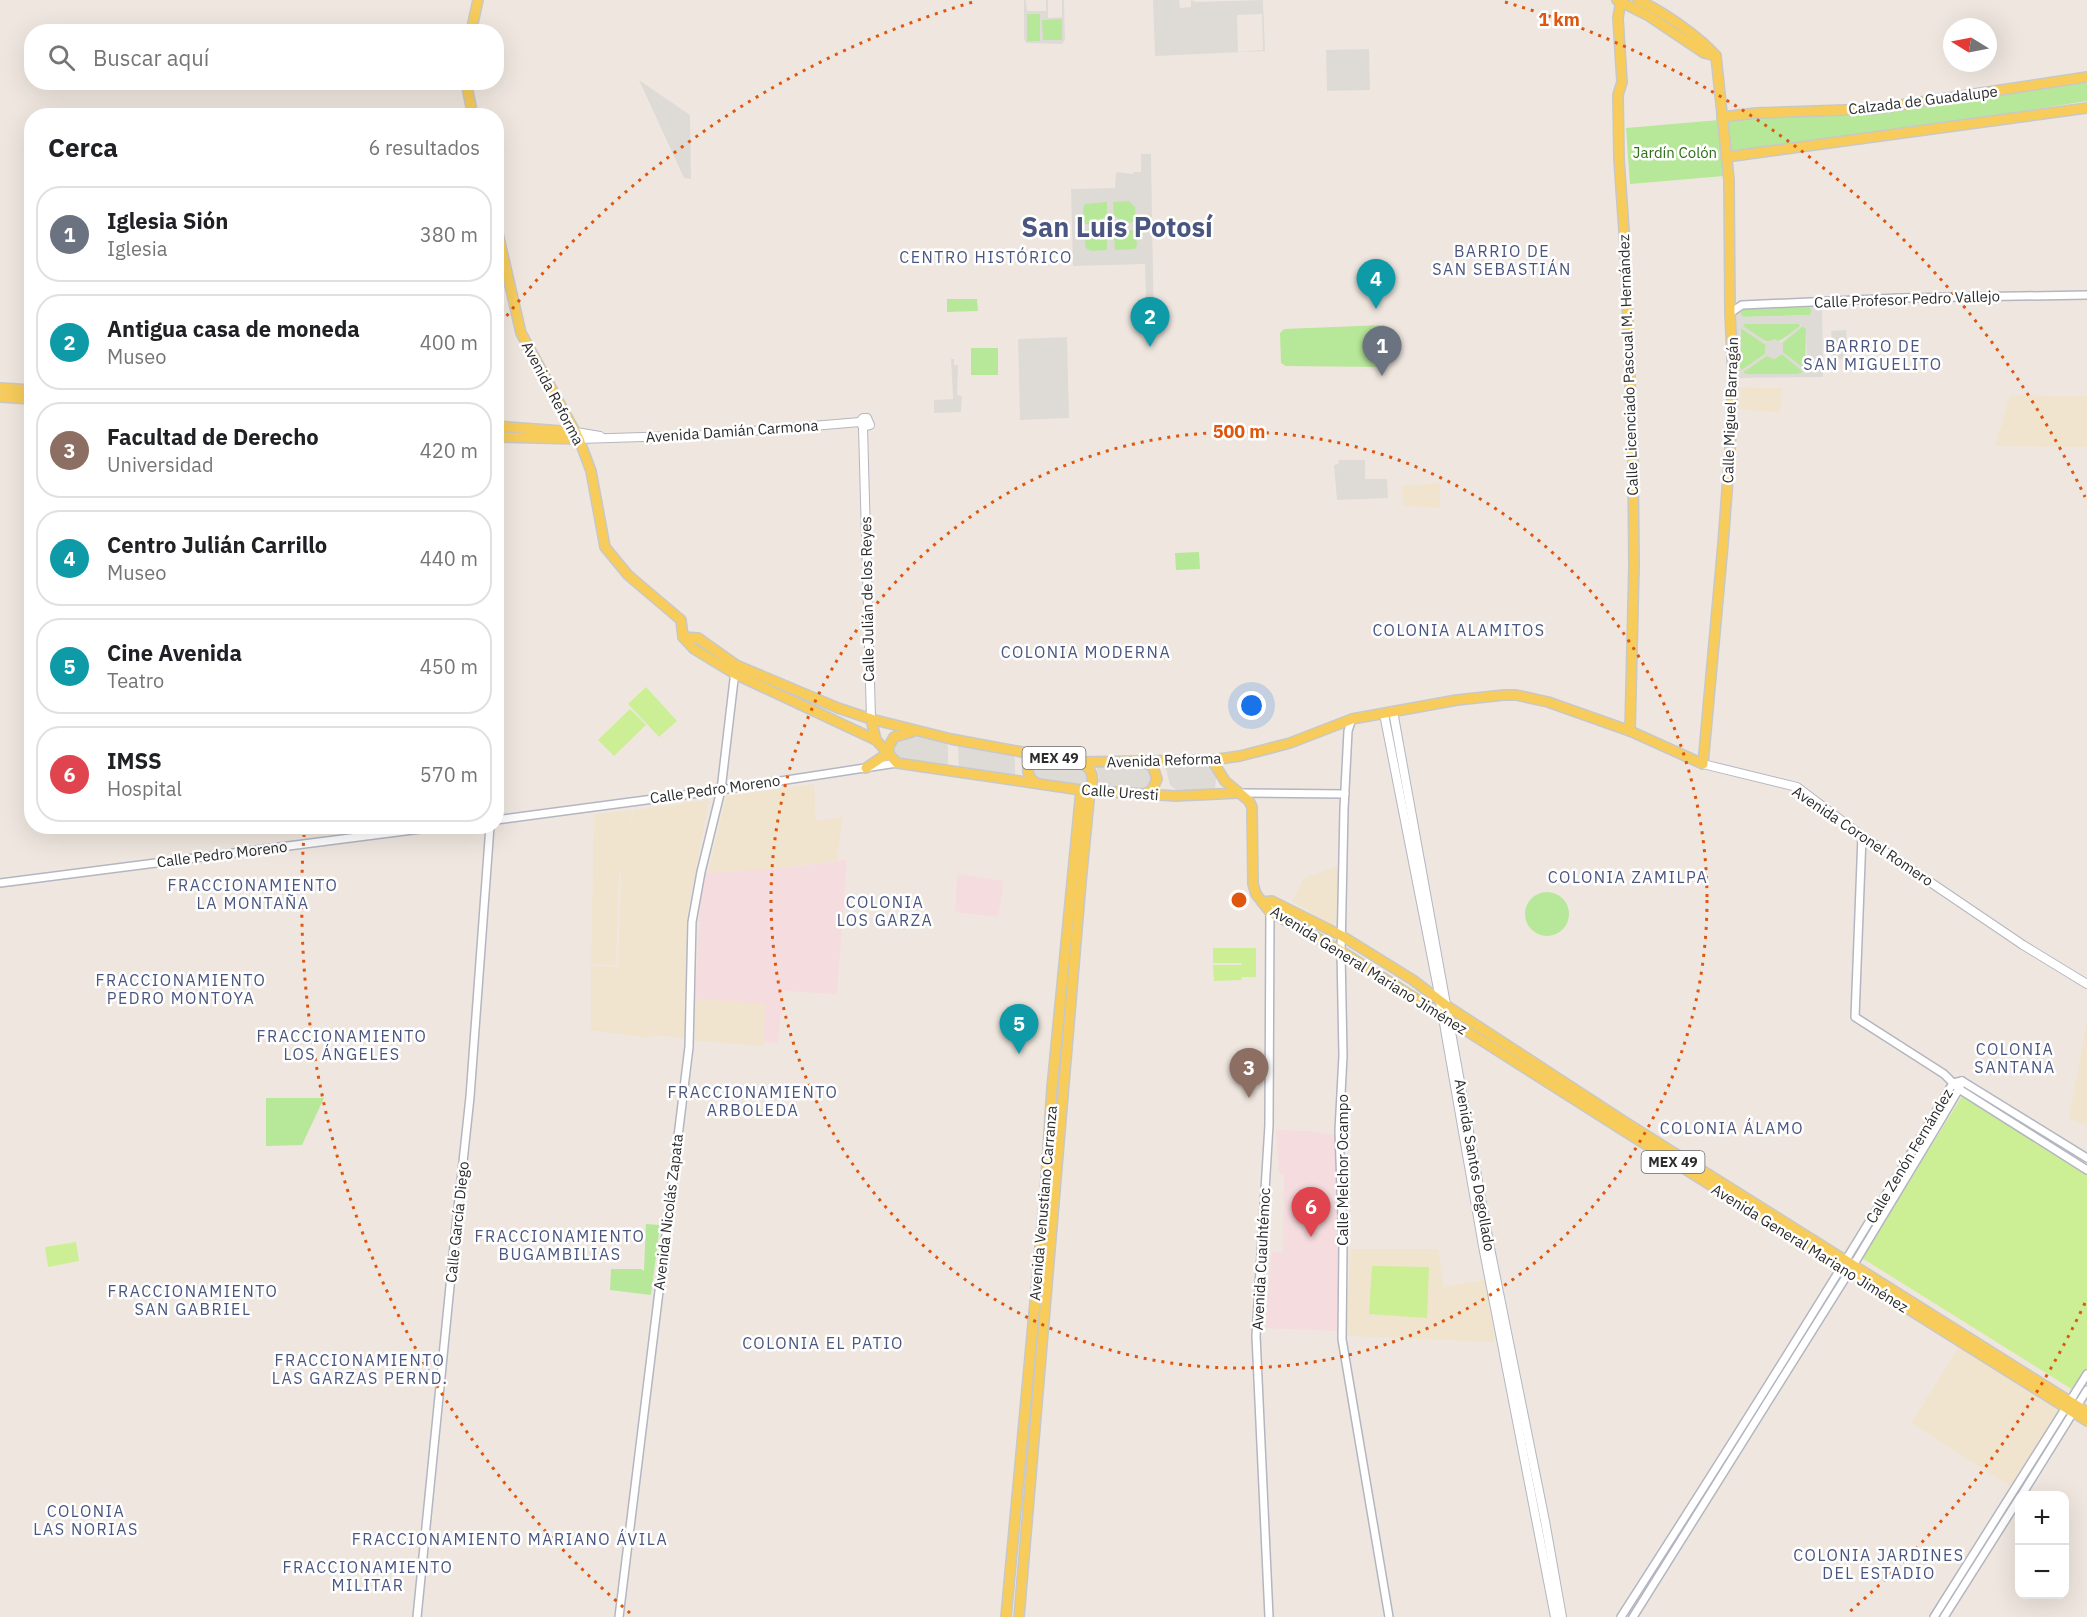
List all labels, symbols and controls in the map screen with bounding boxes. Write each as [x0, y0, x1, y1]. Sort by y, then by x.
text: 1 km [1538, 8, 1580, 31]
north arrow [1943, 18, 1997, 72]
search box [24, 24, 504, 90]
icon: search [45, 41, 78, 74]
text: Buscar aquí [93, 43, 209, 72]
street label: Calzada de Guadalupe [1847, 81, 1999, 119]
text: Cerca [48, 130, 118, 164]
text: 6 resultados [368, 134, 480, 161]
park label: Jardín Colón [1633, 143, 1717, 162]
text: Iglesia Sión [107, 206, 228, 235]
district label: San Luis Potosí [1021, 209, 1213, 244]
text: 1 [64, 221, 76, 248]
text: 380 m [420, 221, 478, 248]
street label: Calle Licenciado Pascual M. Hernández [1614, 234, 1642, 496]
text: Iglesia [107, 235, 167, 262]
district label: BARRIO DE SAN SEBASTIÁN [1432, 241, 1572, 279]
district label: CENTRO HISTÓRICO [899, 246, 1073, 267]
pin: 4 [1356, 260, 1396, 309]
street label: Calle Profesor Pedro Vallejo [1814, 286, 2000, 312]
pin: 2 [1130, 298, 1170, 347]
text: Antigua casa de moneda [107, 314, 360, 343]
pin: 1 [1362, 326, 1402, 376]
text: 2 [64, 329, 76, 356]
text: 400 m [420, 329, 478, 356]
street label: Calle Miguel Barragán [1718, 336, 1742, 484]
district label: BARRIO DE SAN MIGUELITO [1803, 336, 1943, 374]
street label: Avenida Reforma [518, 338, 588, 448]
text: Museo [107, 343, 167, 370]
street label: Avenida Damián Carmona [645, 415, 819, 447]
text: 500 m [1213, 420, 1265, 443]
text: Facultad de Derecho [107, 422, 319, 451]
text: 3 [64, 437, 76, 464]
text: 420 m [420, 437, 478, 464]
text: Universidad [107, 451, 214, 478]
street label: Calle Julián de los Reyes [856, 516, 878, 682]
text: Centro Julián Carrillo [107, 530, 327, 559]
text: 4 [64, 545, 76, 572]
text: 440 m [420, 545, 478, 572]
text: Museo [107, 559, 167, 586]
district label: COLONIA ALAMITOS [1372, 620, 1546, 640]
text: Cine Avenida [107, 638, 242, 667]
district label: COLONIA MODERNA [1001, 642, 1171, 662]
text: 5 [64, 653, 76, 680]
text: 450 m [420, 653, 478, 680]
text: Teatro [107, 667, 164, 694]
your location [1237, 691, 1266, 720]
text: IMSS [107, 746, 162, 775]
road number: MEX 49 [1022, 747, 1086, 769]
street label: Avenida Reforma [1106, 749, 1222, 771]
text: 6 [64, 761, 76, 788]
text: 570 m [420, 761, 478, 788]
street label: Calle Pedro Moreno [649, 770, 781, 808]
text: Hospital [107, 775, 182, 802]
street label: Calle Uresti [1081, 780, 1159, 804]
street label: Avenida Coronel Romero [1789, 782, 1937, 890]
street label: Calle Pedro Moreno [156, 837, 288, 871]
district label: COLONIA ZAMILPA [1548, 867, 1708, 887]
district label: FRACCIONAMIENTO LA MONTAÑA [168, 875, 338, 913]
centre of rings [1229, 890, 1249, 910]
district label: COLONIA LOS GARZA [837, 892, 933, 930]
street label: Avenida General Mariano Jiménez [1267, 902, 1471, 1039]
district label: FRACCIONAMIENTO PEDRO MONTOYA [96, 970, 266, 1008]
pin: 5 [1000, 1004, 1038, 1054]
district label: FRACCIONAMIENTO LOS ÁNGELES [257, 1026, 427, 1064]
district label: COLONIA SANTANA [1974, 1039, 2056, 1077]
pin: 3 [1230, 1048, 1268, 1098]
street label: Avenida Santos Degollado [1450, 1077, 1500, 1253]
district label: FRACCIONAMIENTO ARBOLEDA [668, 1082, 838, 1120]
street label: Calle Zenón Fernández [1861, 1085, 1957, 1227]
street label: Calle Melchor Ocampo [1333, 1094, 1352, 1246]
street label: Avenida Venustiano Carranza [1025, 1105, 1061, 1301]
district label: COLONIA ÁLAMO [1660, 1117, 1804, 1138]
street label: Avenida Nicolás Zapata [649, 1133, 687, 1291]
road number: MEX 49 [1642, 1151, 1704, 1173]
street label: Calle García Diego [441, 1160, 473, 1284]
street label: Avenida General Mariano Jiménez [1708, 1180, 1912, 1317]
street label: Avenida Cuauhtémoc [1248, 1187, 1274, 1331]
pin: 6 [1292, 1188, 1330, 1237]
district label: FRACCIONAMIENTO BUGAMBILIAS [475, 1226, 645, 1264]
district label: FRACCIONAMIENTO SAN GABRIEL [108, 1281, 278, 1319]
district label: COLONIA EL PATIO [742, 1333, 904, 1353]
district label: FRACCIONAMIENTO LAS GARZAS PERND. [272, 1350, 448, 1388]
map controls [2015, 1491, 2069, 1599]
button: + [2015, 1491, 2069, 1545]
district label: COLONIA LAS NORIAS [33, 1501, 139, 1539]
district label: FRACCIONAMIENTO MARIANO ÁVILA [352, 1528, 668, 1549]
district label: COLONIA JARDINES DEL ESTADIO [1793, 1545, 1965, 1583]
button: − [2015, 1545, 2069, 1599]
district label: FRACCIONAMIENTO MILITAR [283, 1557, 453, 1595]

